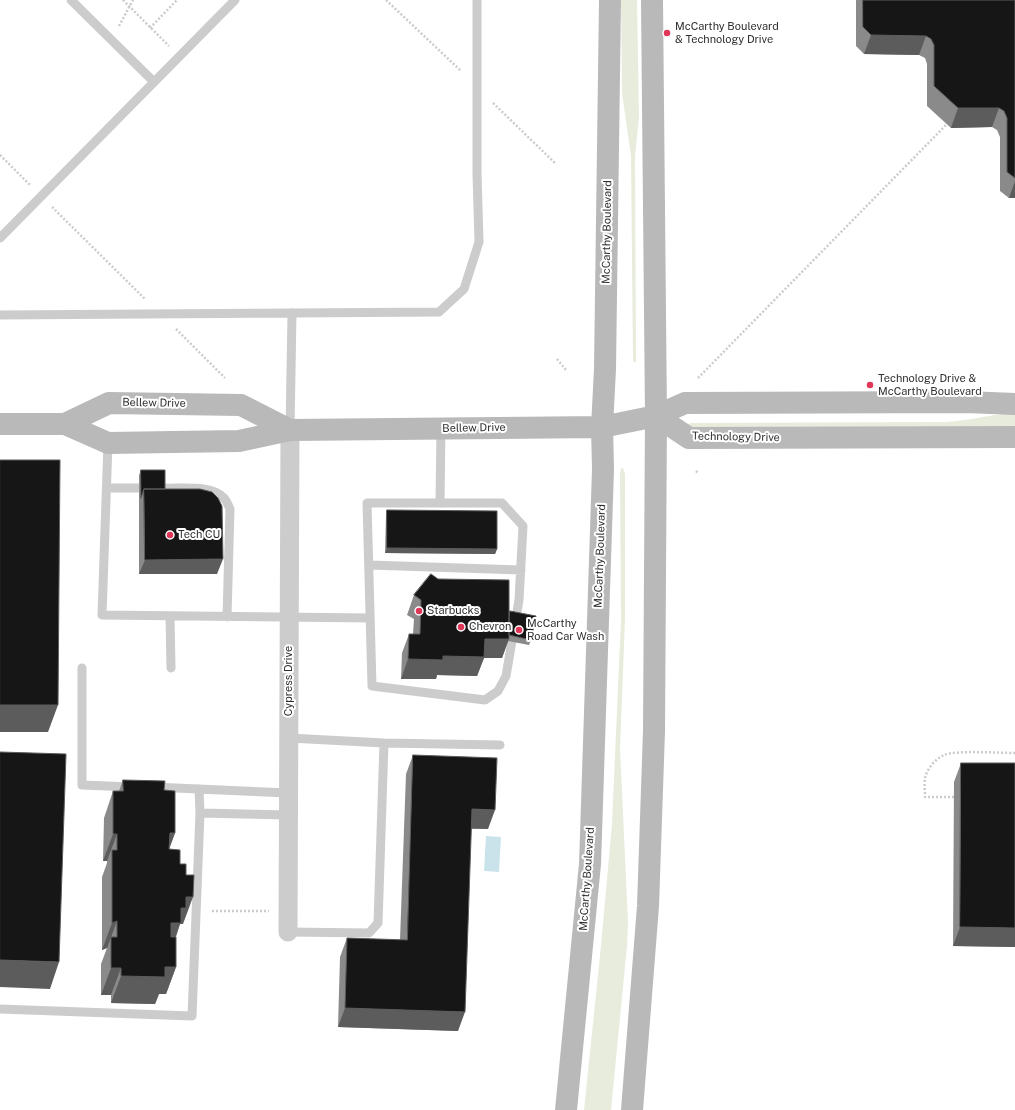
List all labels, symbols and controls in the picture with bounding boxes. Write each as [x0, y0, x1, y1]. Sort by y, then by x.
place label: McCarthy Boulevard & Technology Drive [675, 20, 779, 46]
marker: McCarthy Boulevard & Technology Drive [662, 28, 672, 38]
street label: McCarthy Boulevard [599, 180, 615, 284]
place label: Technology Drive & McCarthy Boulevard [878, 372, 982, 398]
marker: Technology Drive & McCarthy Boulevard [865, 380, 875, 390]
street label: Bellew Drive [122, 396, 186, 410]
street label: Bellew Drive [442, 421, 506, 435]
street label: Technology Drive [692, 430, 780, 444]
street label: McCarthy Boulevard [592, 504, 608, 608]
place label: Tech CU [178, 528, 220, 542]
marker: Tech CU [165, 530, 175, 540]
place label: Starbucks [427, 604, 479, 618]
marker: Starbucks [414, 606, 424, 616]
place label: McCarthy Road Car Wash [527, 617, 604, 643]
place label: Chevron [469, 620, 511, 634]
marker: Chevron [456, 622, 466, 632]
marker: McCarthy Road Car Wash [514, 625, 524, 635]
street label: Cypress Drive [282, 646, 296, 716]
street label: McCarthy Boulevard [577, 827, 597, 931]

